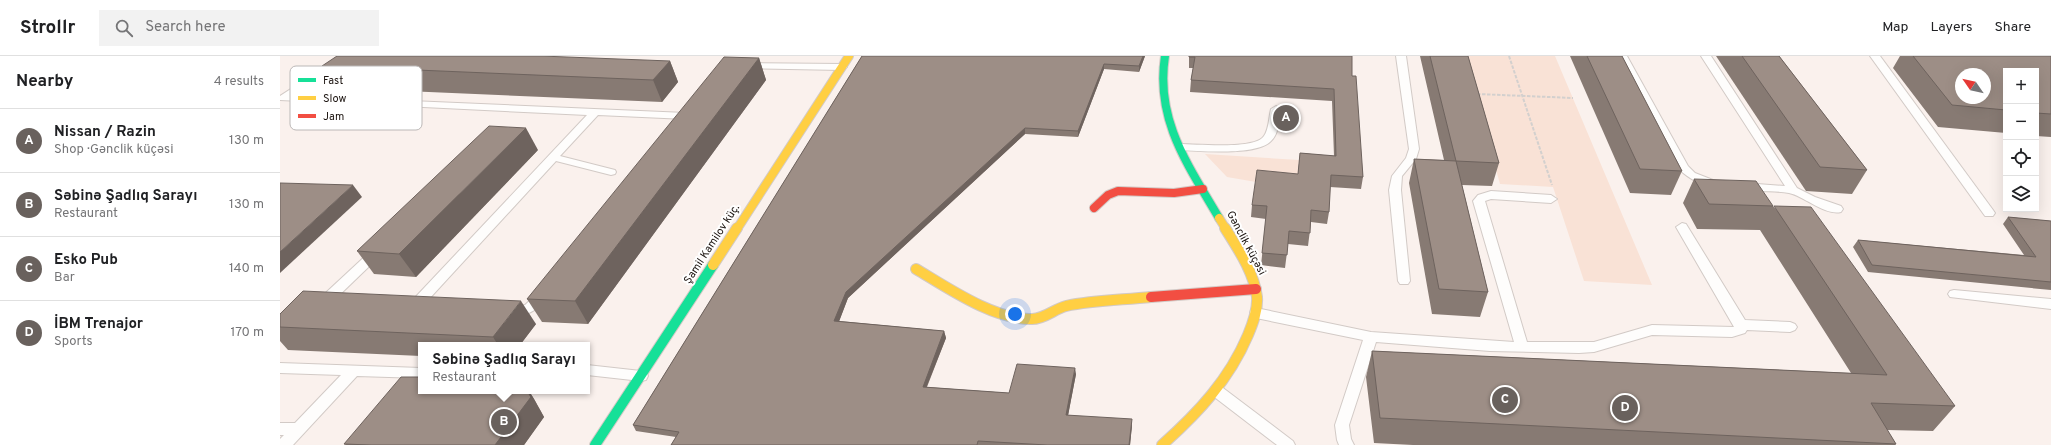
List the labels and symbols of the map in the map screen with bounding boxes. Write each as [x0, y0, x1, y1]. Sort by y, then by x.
legend [290, 66, 422, 130]
north arrow [1955, 68, 1991, 104]
text: Fast [323, 74, 343, 88]
text: Slow [323, 92, 346, 106]
pin: A [1273, 103, 1299, 133]
text: Jam [323, 110, 344, 124]
street label: Şamil Kamilov küç. [681, 201, 743, 287]
street label: Gənclik küçəsi [1223, 209, 1269, 277]
your location [1005, 304, 1025, 324]
pin: C [1492, 385, 1518, 415]
pin: D [1612, 393, 1638, 423]
pin: B [491, 407, 517, 437]

